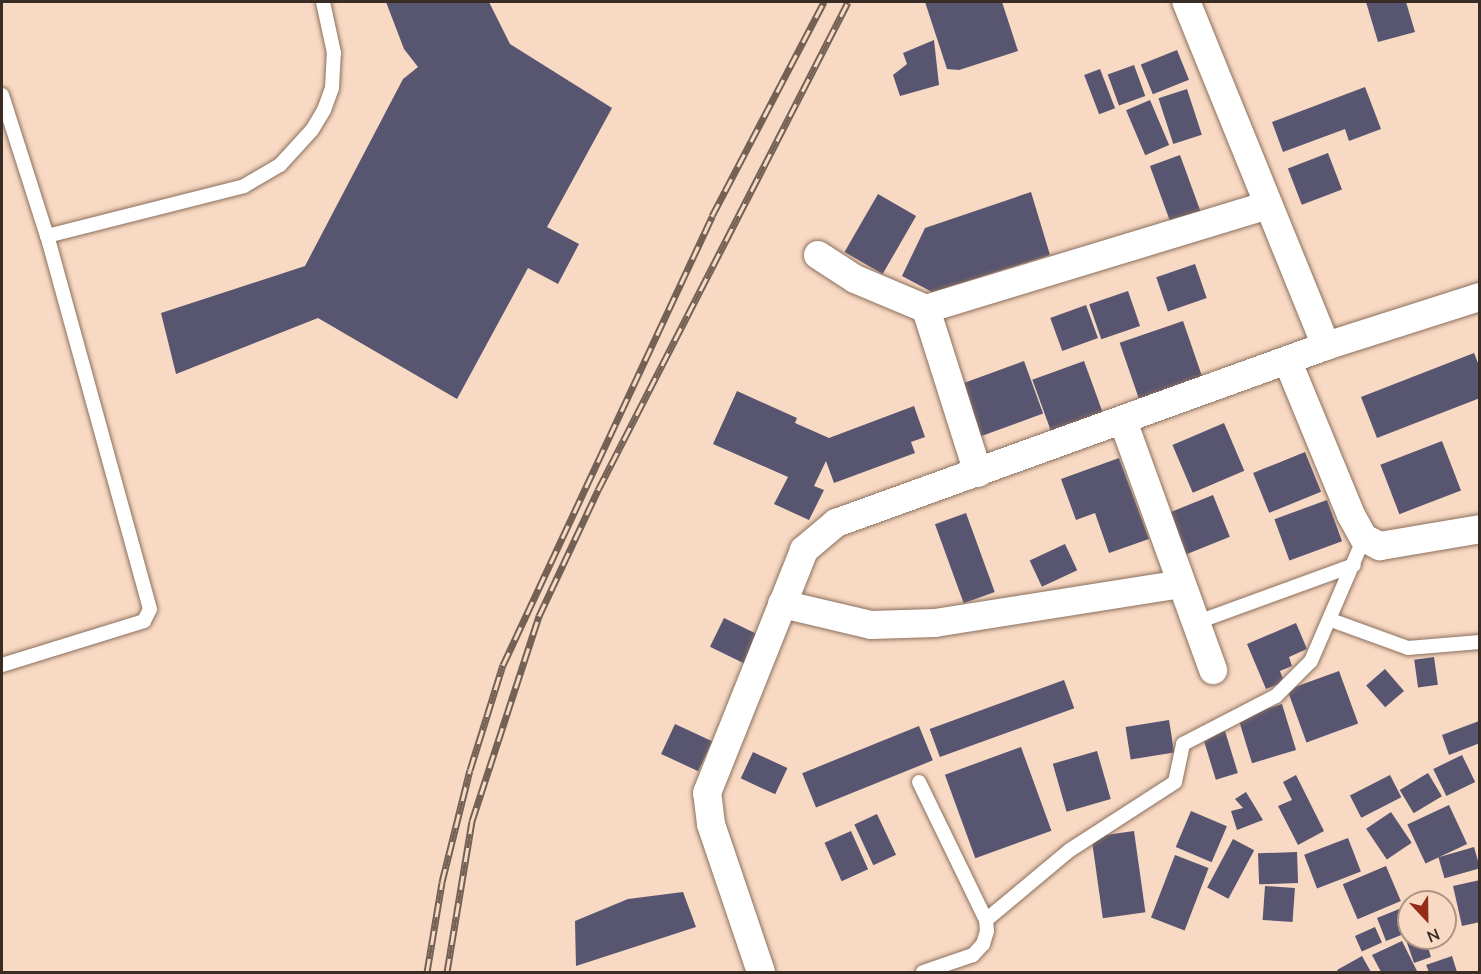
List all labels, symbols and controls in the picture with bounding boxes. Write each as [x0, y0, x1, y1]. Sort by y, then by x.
north arrow [1397, 890, 1457, 950]
text: N [1423, 922, 1443, 947]

